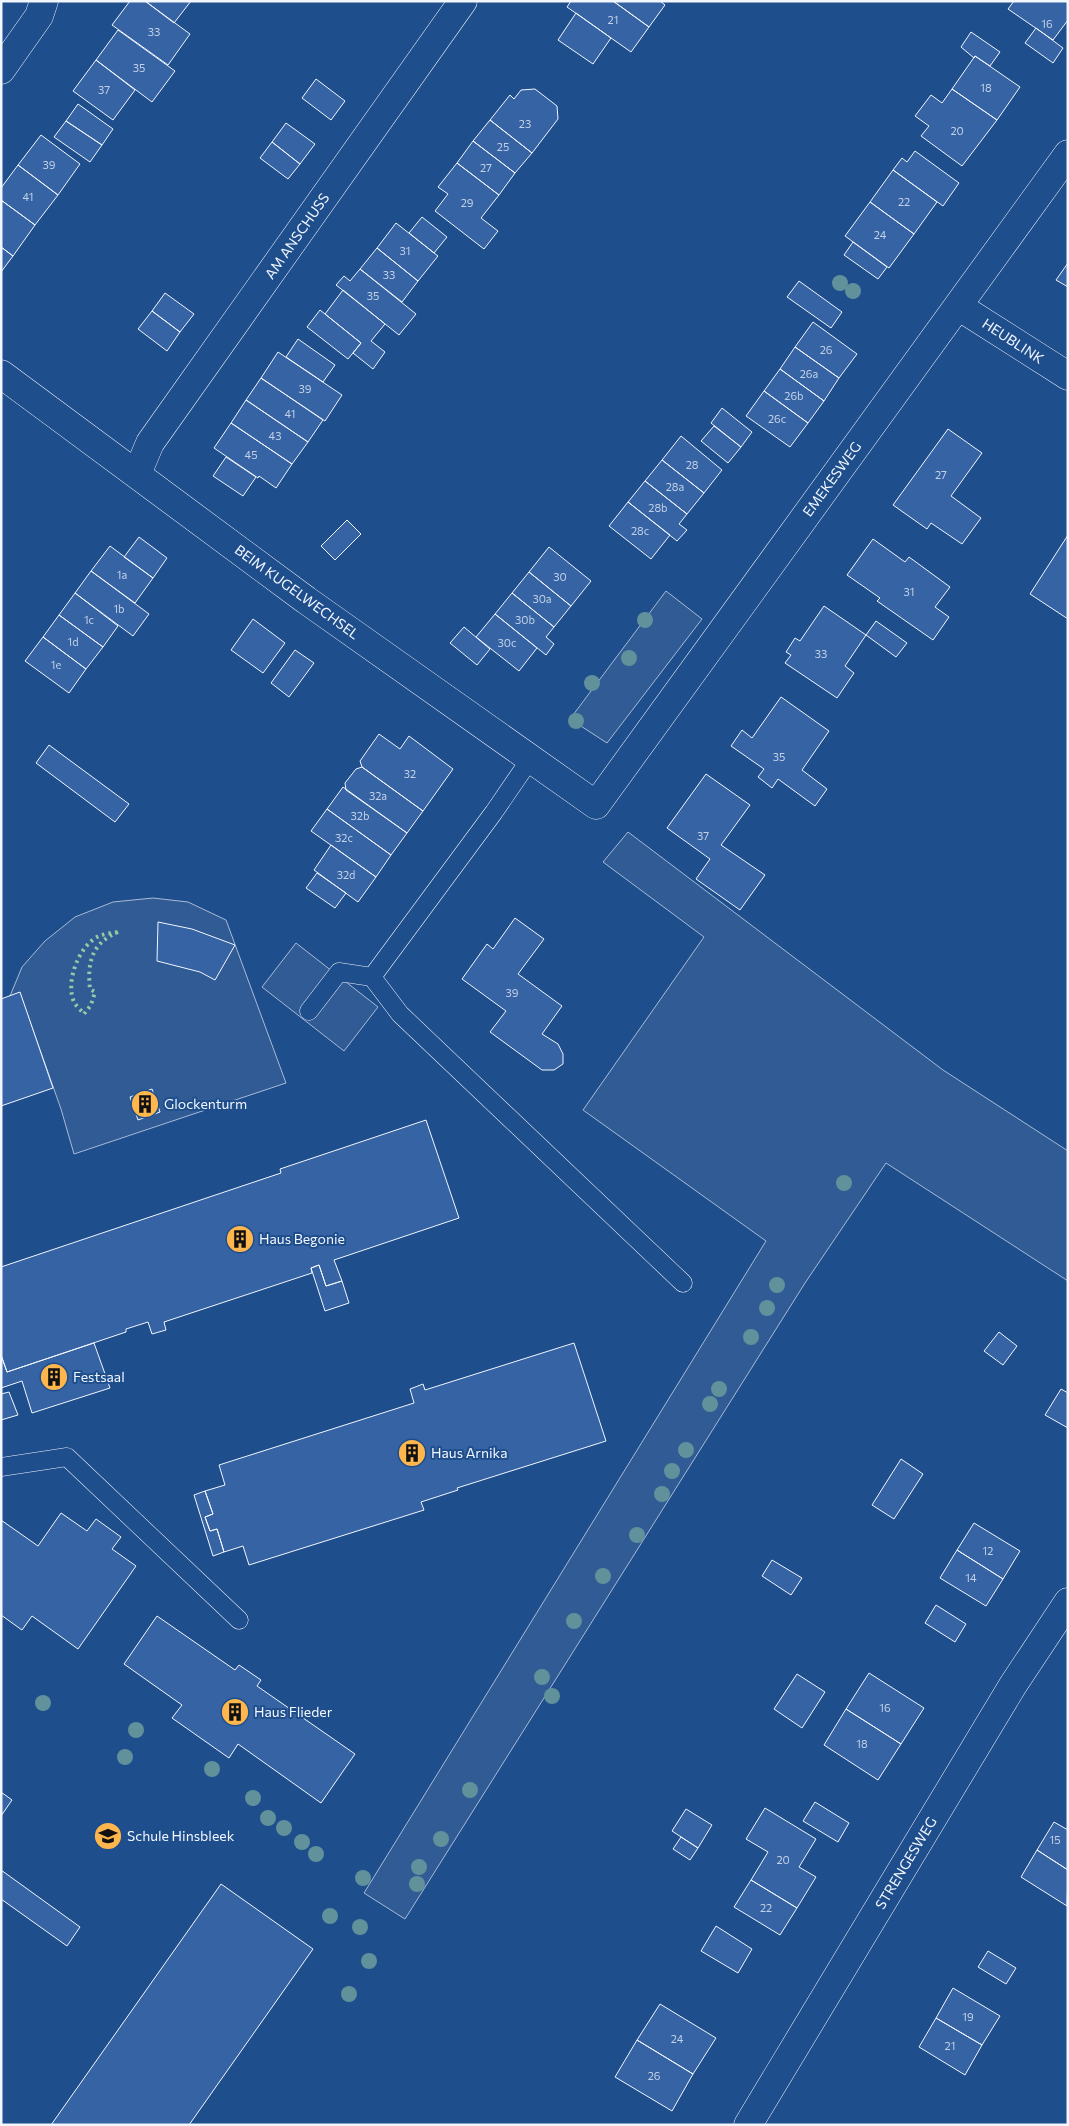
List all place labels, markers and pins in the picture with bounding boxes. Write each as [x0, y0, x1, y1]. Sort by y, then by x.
building icon: Glockenturm [130, 1089, 160, 1119]
place label: Glockenturm [164, 1095, 247, 1112]
building icon: Haus Begonie [225, 1224, 255, 1254]
place label: Haus Begonie [259, 1230, 345, 1247]
building icon: Festsaal [39, 1362, 69, 1392]
place label: Festsaal [73, 1368, 125, 1385]
building icon: Haus Arnika [397, 1438, 427, 1468]
place label: Haus Arnika [431, 1444, 507, 1461]
building icon: Haus Flieder [220, 1697, 250, 1727]
place label: Haus Flieder [254, 1703, 333, 1720]
school or university icon: Schule Hinsbleek [93, 1821, 123, 1851]
place label: Schule Hinsbleek [127, 1827, 235, 1844]

